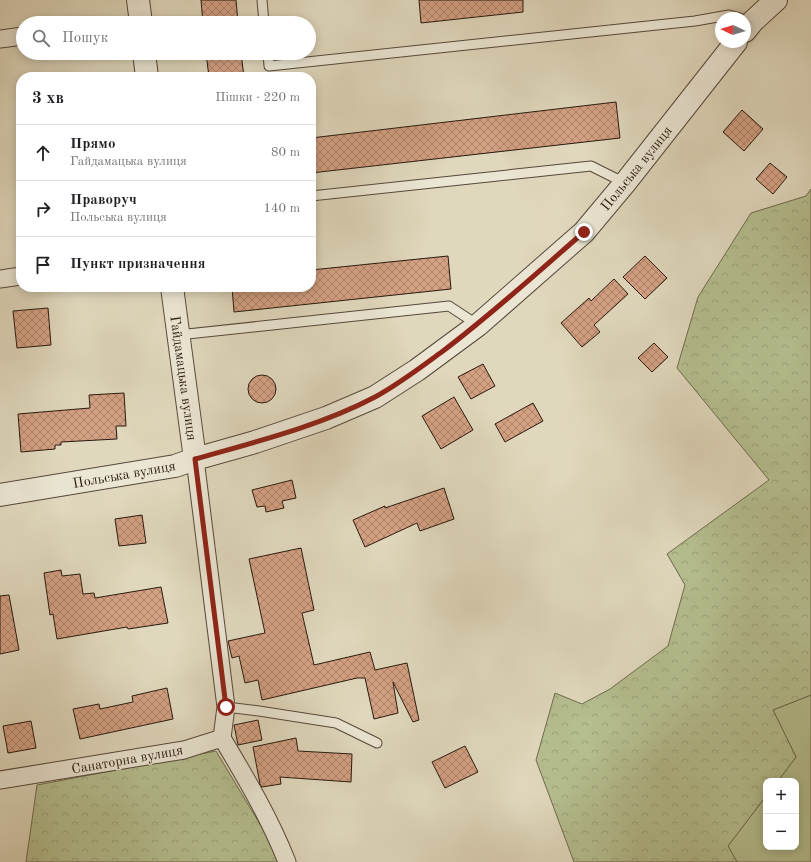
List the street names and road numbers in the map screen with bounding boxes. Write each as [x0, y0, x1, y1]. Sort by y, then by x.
street label: Польська вулиця [599, 124, 675, 214]
street label: Гайдамацька вулиця [167, 315, 199, 441]
street label: Польська вулиця [72, 459, 177, 491]
street label: Санаторна вулиця [70, 743, 184, 777]

